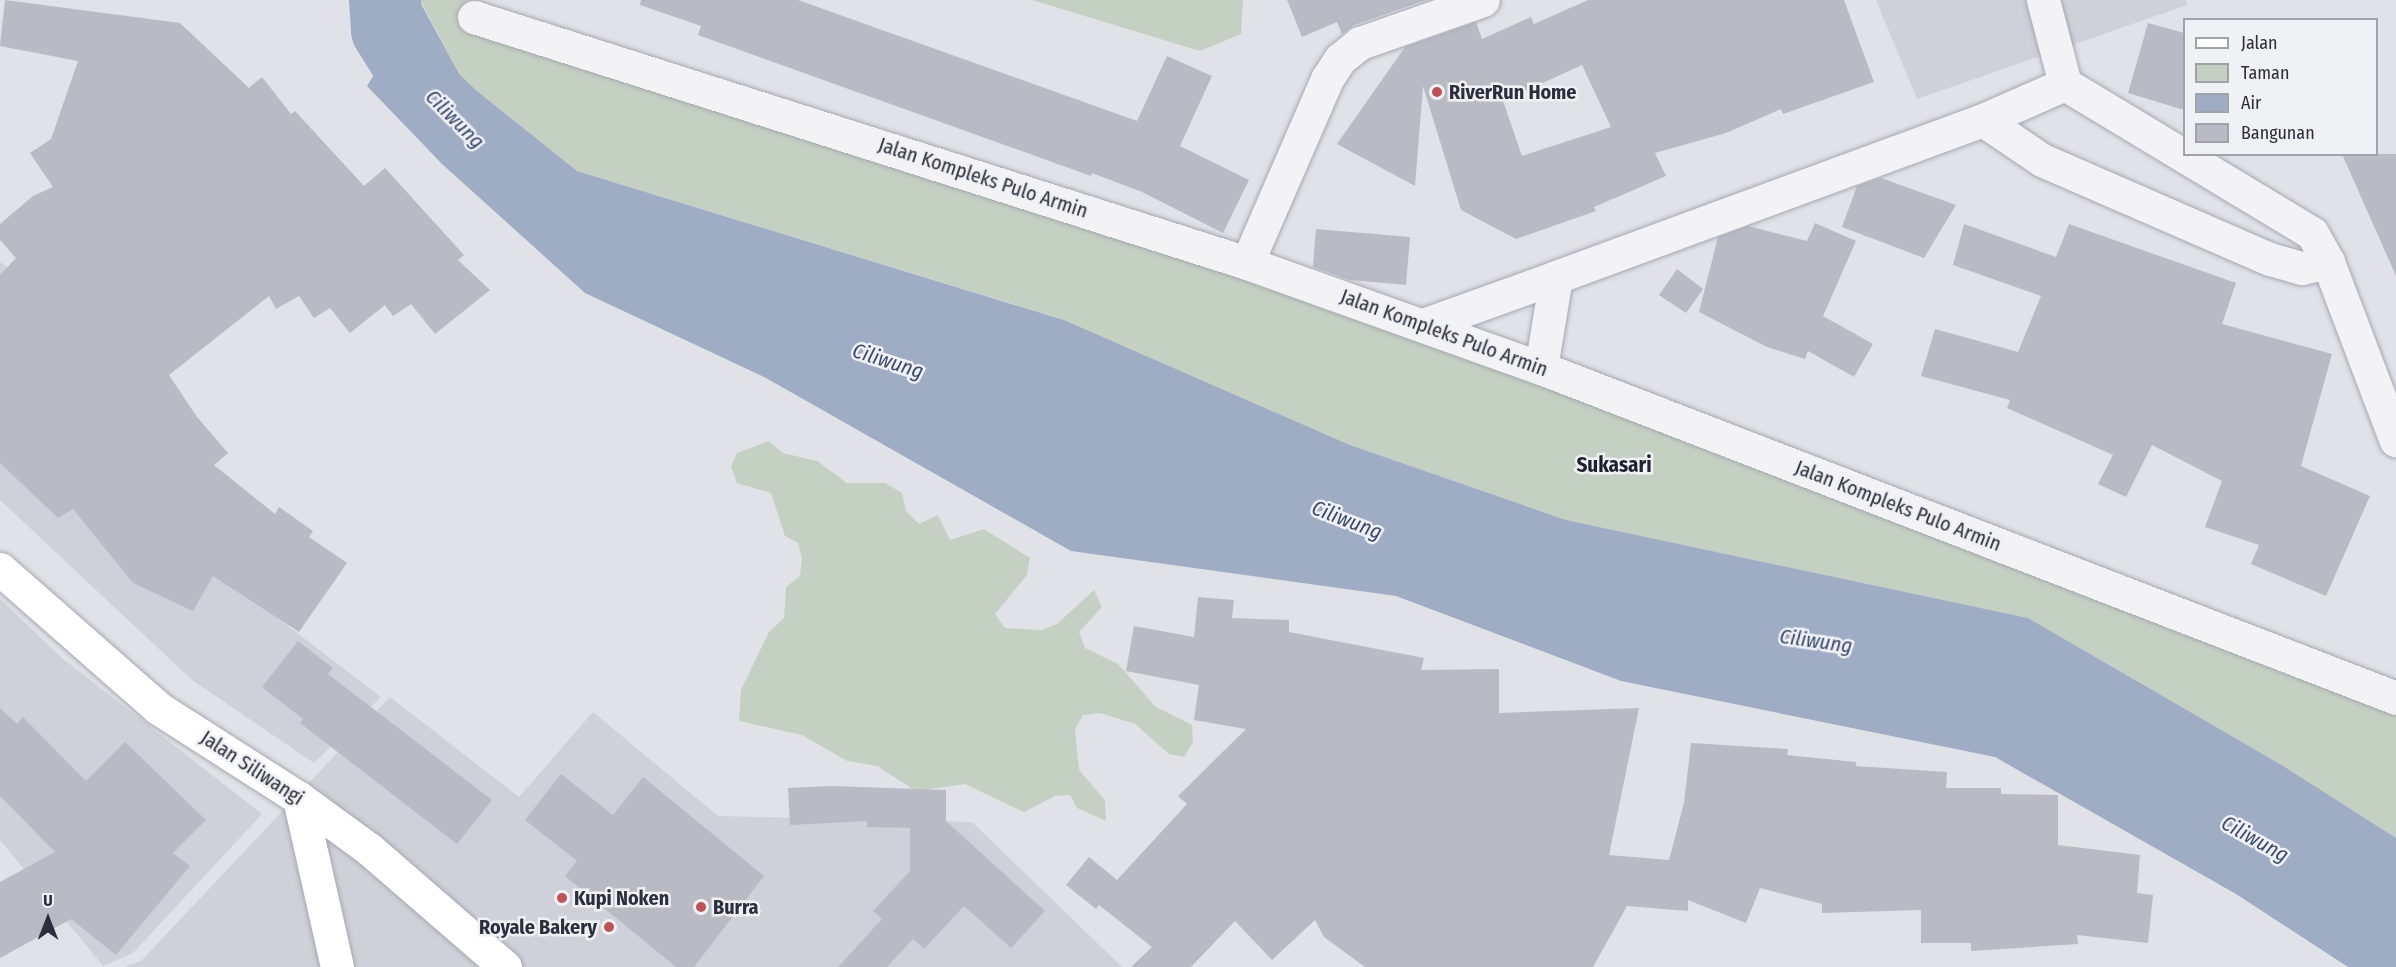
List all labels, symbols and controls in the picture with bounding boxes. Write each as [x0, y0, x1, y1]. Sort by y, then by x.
legend [2183, 18, 2378, 156]
text: Jalan [2241, 32, 2278, 54]
text: Taman [2241, 62, 2289, 84]
place label: RiverRun Home [1449, 80, 1576, 104]
water label: Ciliwung [420, 84, 490, 154]
marker: RiverRun Home [1430, 85, 1444, 99]
text: Air [2241, 92, 2261, 114]
text: Bangunan [2241, 122, 2315, 144]
street label: Jalan Kompleks Pulo Armin [875, 133, 1091, 223]
street label: Jalan Kompleks Pulo Armin [1337, 284, 1551, 382]
water label: Ciliwung [849, 338, 927, 384]
district label: Sukasari [1576, 452, 1652, 478]
street label: Jalan Kompleks Pulo Armin [1792, 456, 2004, 556]
water label: Ciliwung [1308, 495, 1386, 545]
water label: Ciliwung [1778, 623, 1854, 659]
street label: Jalan Siliwangi [196, 726, 308, 810]
water label: Ciliwung [2217, 810, 2293, 868]
place label: Kupi Noken [574, 886, 669, 910]
north arrow [18, 889, 78, 949]
text: U [43, 891, 53, 910]
marker: Kupi Noken [555, 891, 569, 905]
place label: Burra [713, 895, 759, 919]
marker: Burra [694, 900, 708, 914]
place label: Royale Bakery [479, 915, 597, 939]
marker: Royale Bakery [602, 920, 616, 934]

